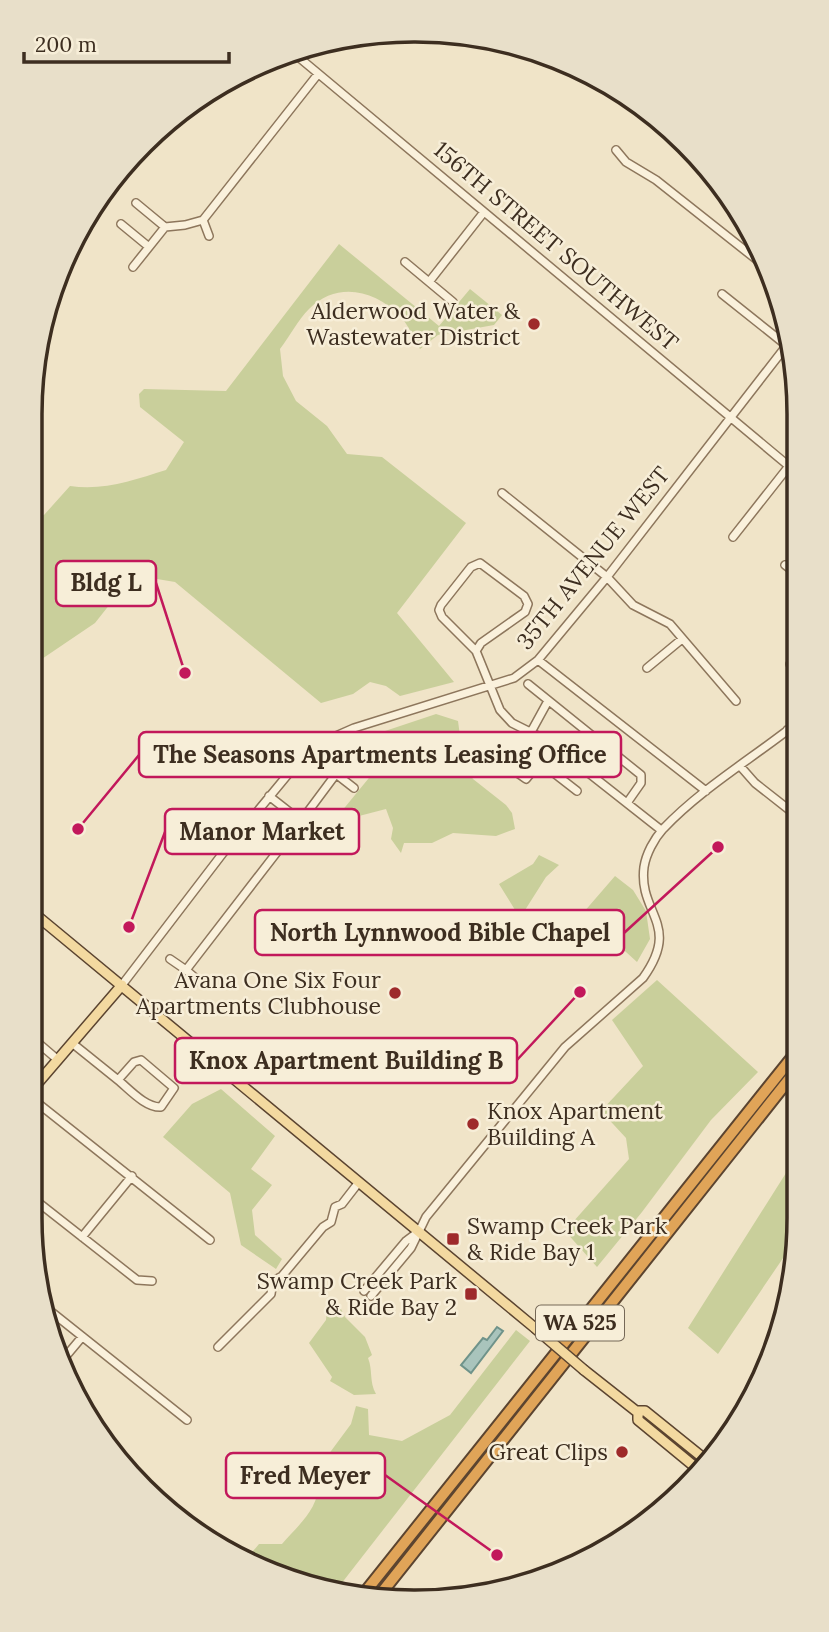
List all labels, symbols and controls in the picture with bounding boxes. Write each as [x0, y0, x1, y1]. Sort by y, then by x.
scale bar [24, 21, 229, 65]
text: 200 m [35, 31, 97, 58]
street label: 156TH STREET SOUTHWEST [428, 135, 685, 357]
place label: Alderwood Water & Wastewater District [306, 296, 521, 351]
marker: Alderwood Water & Wastewater District [526, 316, 542, 332]
street label: 35TH AVENUE WEST [510, 460, 675, 655]
callout: Bldg L [56, 561, 156, 606]
text: Bldg L [70, 567, 142, 598]
callout: The Seasons Apartments Leasing Office [139, 732, 621, 777]
text: The Seasons Apartments Leasing Office [153, 739, 607, 770]
callout: Manor Market [165, 809, 359, 854]
text: Manor Market [179, 816, 346, 847]
callout: North Lynnwood Bible Chapel [255, 910, 624, 955]
text: North Lynnwood Bible Chapel [270, 917, 610, 948]
place label: Avana One Six Four Apartments Clubhouse [135, 965, 381, 1020]
marker: Avana One Six Four Apartments Clubhouse [387, 985, 403, 1001]
callout: Knox Apartment Building B [175, 1038, 517, 1083]
text: Knox Apartment Building B [189, 1045, 503, 1076]
place label: Knox Apartment Building A [487, 1096, 663, 1151]
marker: Knox Apartment Building A [465, 1116, 481, 1132]
place label: Swamp Creek Park & Ride Bay 1 [467, 1211, 668, 1266]
marker: Swamp Creek Park & Ride Bay 1 [445, 1231, 461, 1247]
place label: Swamp Creek Park & Ride Bay 2 [257, 1266, 458, 1321]
marker: Swamp Creek Park & Ride Bay 2 [463, 1286, 479, 1302]
road number: WA 525 [536, 1306, 624, 1340]
place label: Great Clips [488, 1437, 608, 1466]
marker: Great Clips [614, 1444, 630, 1460]
callout: Fred Meyer [226, 1453, 385, 1498]
text: Fred Meyer [239, 1460, 371, 1491]

